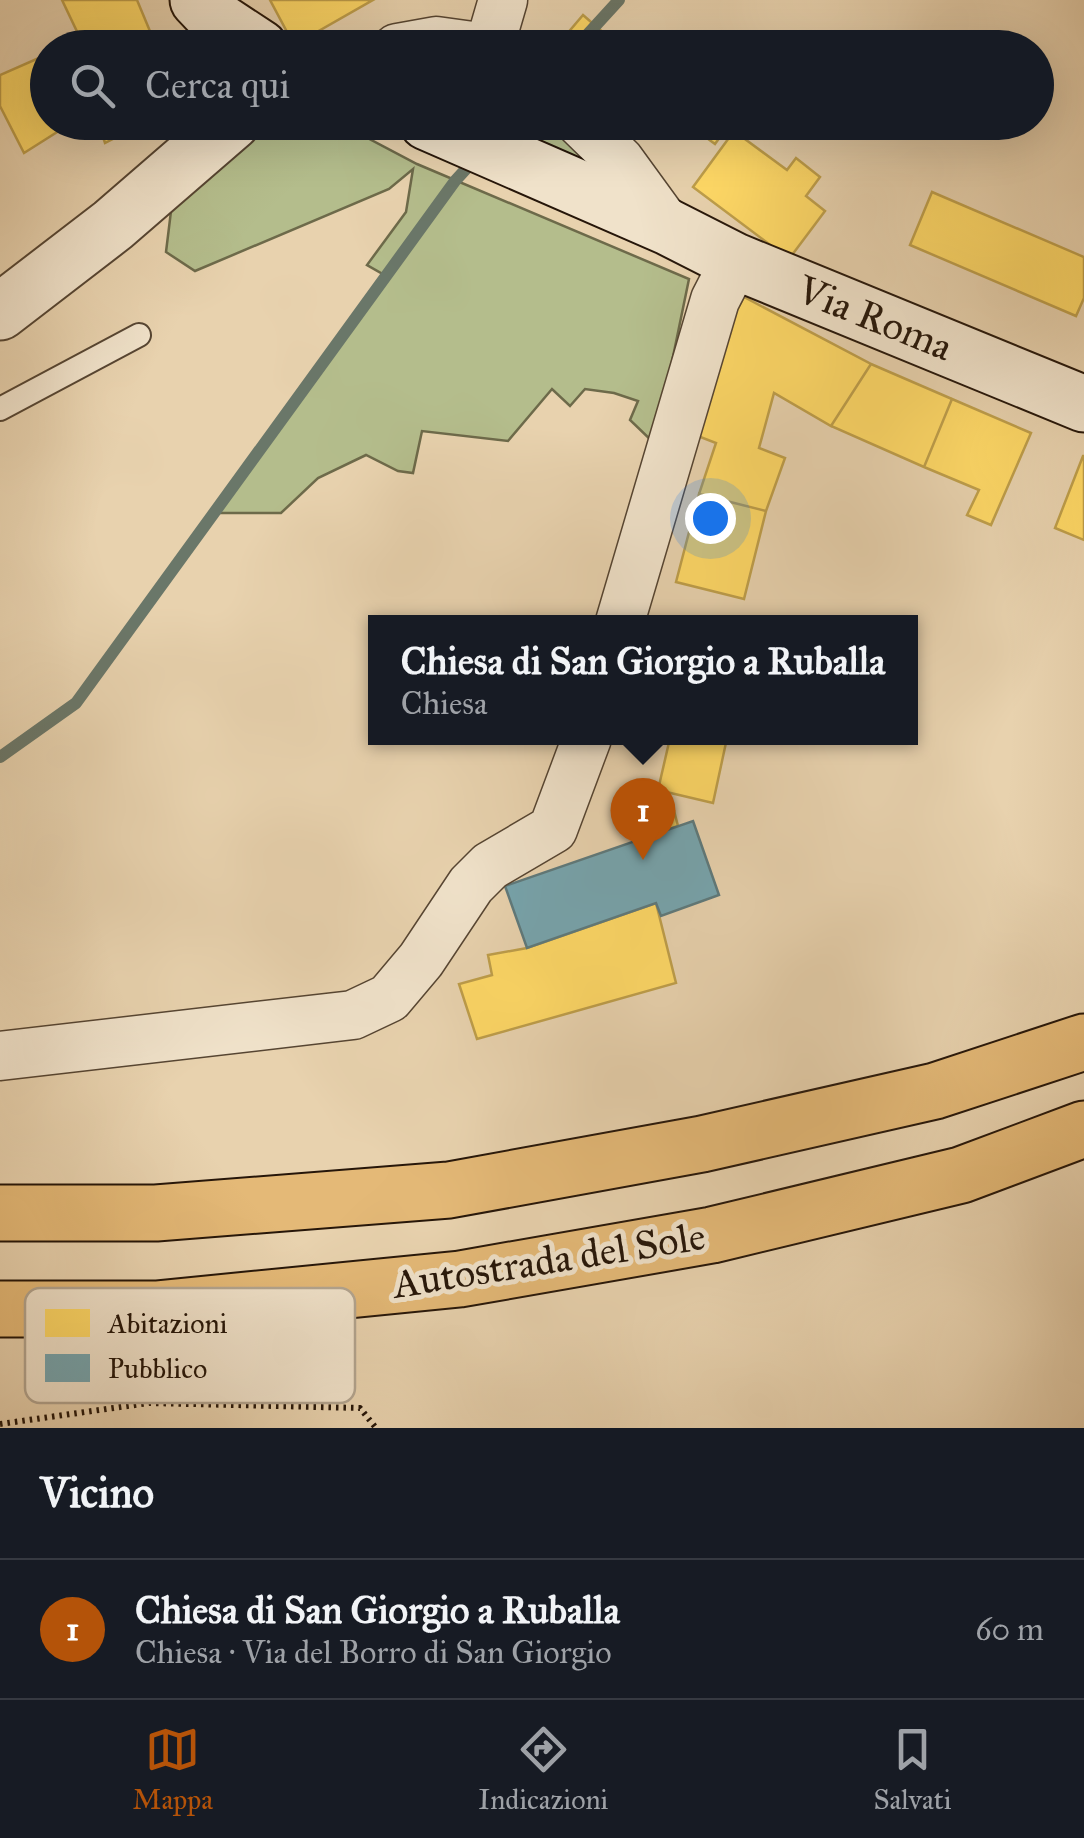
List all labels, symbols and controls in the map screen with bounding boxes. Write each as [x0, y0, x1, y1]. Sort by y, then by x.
search box [30, 30, 1054, 140]
icon: search [65, 58, 120, 113]
text: Cerca qui [145, 62, 290, 108]
street label: Via Roma [789, 264, 960, 371]
your location [685, 493, 736, 544]
popup [368, 615, 918, 745]
text: Chiesa di San Giorgio a Ruballa [401, 638, 885, 684]
text: Chiesa [401, 684, 487, 723]
pin: 1 [610, 778, 676, 860]
street label: Autostrada del Sole [387, 1211, 709, 1309]
legend [25, 1288, 355, 1403]
text: Abitazioni [107, 1306, 228, 1341]
text: Pubblico [108, 1351, 207, 1386]
text: Vicino [40, 1467, 154, 1519]
text: Chiesa di San Giorgio a Ruballa [135, 1587, 620, 1633]
text: 1 [66, 1610, 79, 1649]
text: 60 m [975, 1610, 1044, 1649]
text: Chiesa · Via del Borro di San Giorgio [135, 1633, 612, 1672]
tab: Mappa [133, 1722, 213, 1817]
tab: Indicazioni [478, 1722, 608, 1817]
tab: Salvati [873, 1722, 951, 1817]

